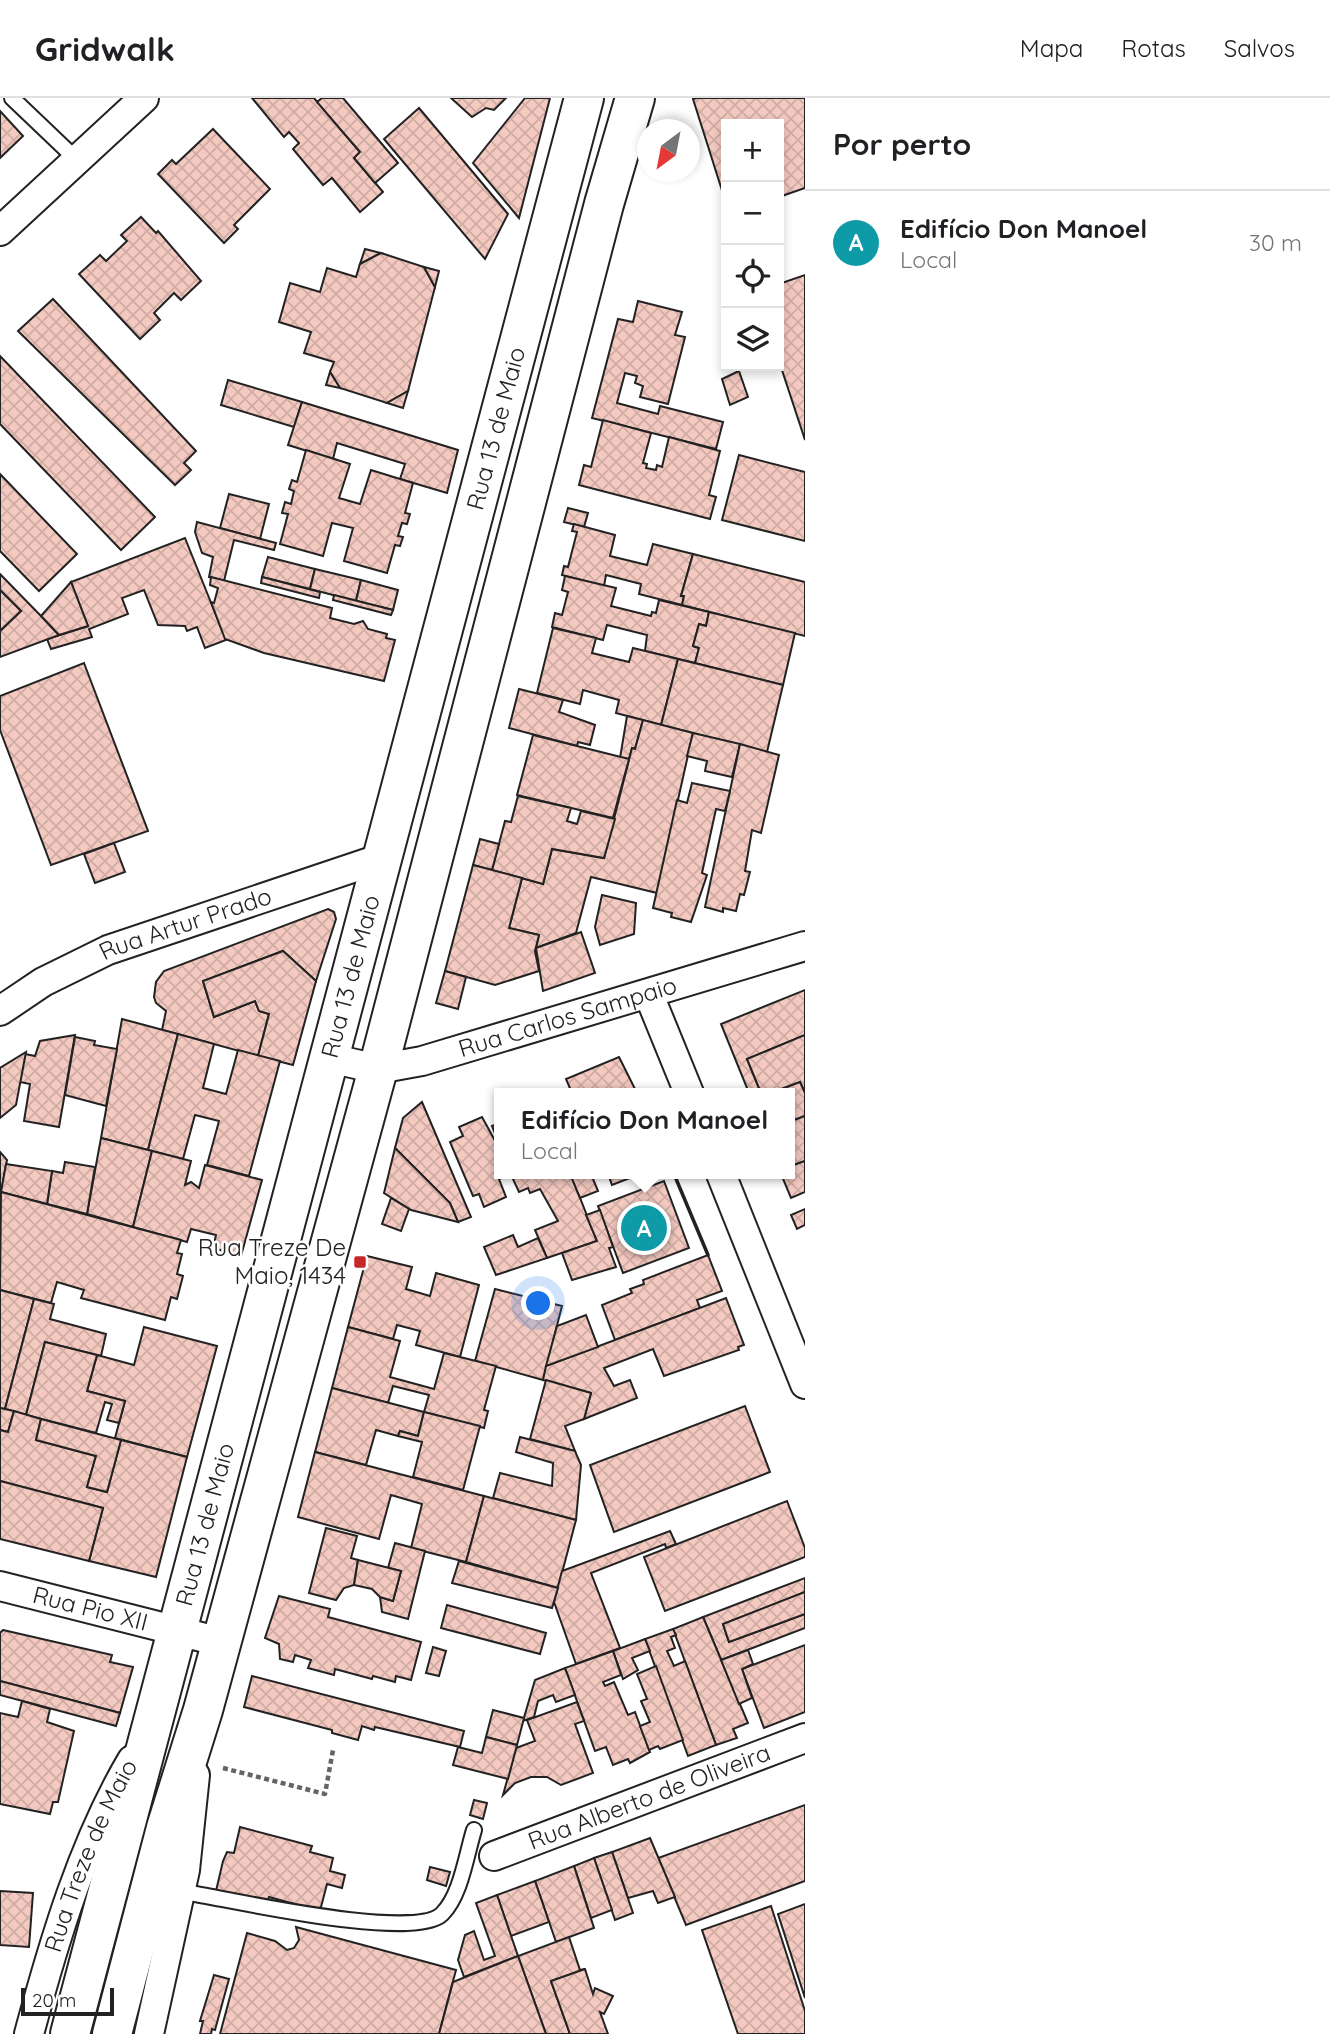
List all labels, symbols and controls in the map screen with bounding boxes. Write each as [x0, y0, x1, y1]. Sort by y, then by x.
text: Gridwalk [35, 28, 175, 69]
text: Mapa [1020, 33, 1083, 63]
text: Rotas [1121, 33, 1186, 63]
text: Salvos [1224, 33, 1295, 63]
north arrow [637, 119, 700, 182]
map controls [721, 119, 784, 371]
button: + [721, 119, 784, 182]
text: Por perto [833, 125, 971, 163]
button: − [721, 182, 784, 245]
text: Edifício Don Manoel [900, 212, 1147, 245]
text: A [849, 228, 863, 257]
text: 30 m [1249, 228, 1302, 257]
button: locate [721, 245, 784, 308]
text: Local [900, 245, 957, 274]
button: layers [721, 308, 784, 371]
street label: Rua 13 de Maio [459, 344, 531, 513]
street label: Rua Artur Prado [94, 880, 275, 966]
street label: Rua 13 de Maio [314, 892, 386, 1061]
street label: Rua Carlos Sampaio [455, 969, 680, 1063]
popup [494, 1088, 795, 1179]
text: Edifício Don Manoel [521, 1103, 768, 1136]
text: Local [521, 1136, 578, 1165]
pin: A [621, 1202, 667, 1254]
place label: Rua Treze De Maio, 1434 [198, 1232, 346, 1290]
marker: Rua Treze De Maio, 1434 [352, 1254, 368, 1270]
your location [521, 1286, 555, 1320]
street label: Rua 13 de Maio [168, 1440, 240, 1609]
street label: Rua Pio XII [30, 1579, 151, 1637]
street label: Rua Alberto de Oliveira [524, 1737, 774, 1856]
street label: Rua Treze de Maio [37, 1753, 143, 1955]
scale bar [21, 1985, 114, 2017]
text: 20 m [32, 1988, 76, 2012]

